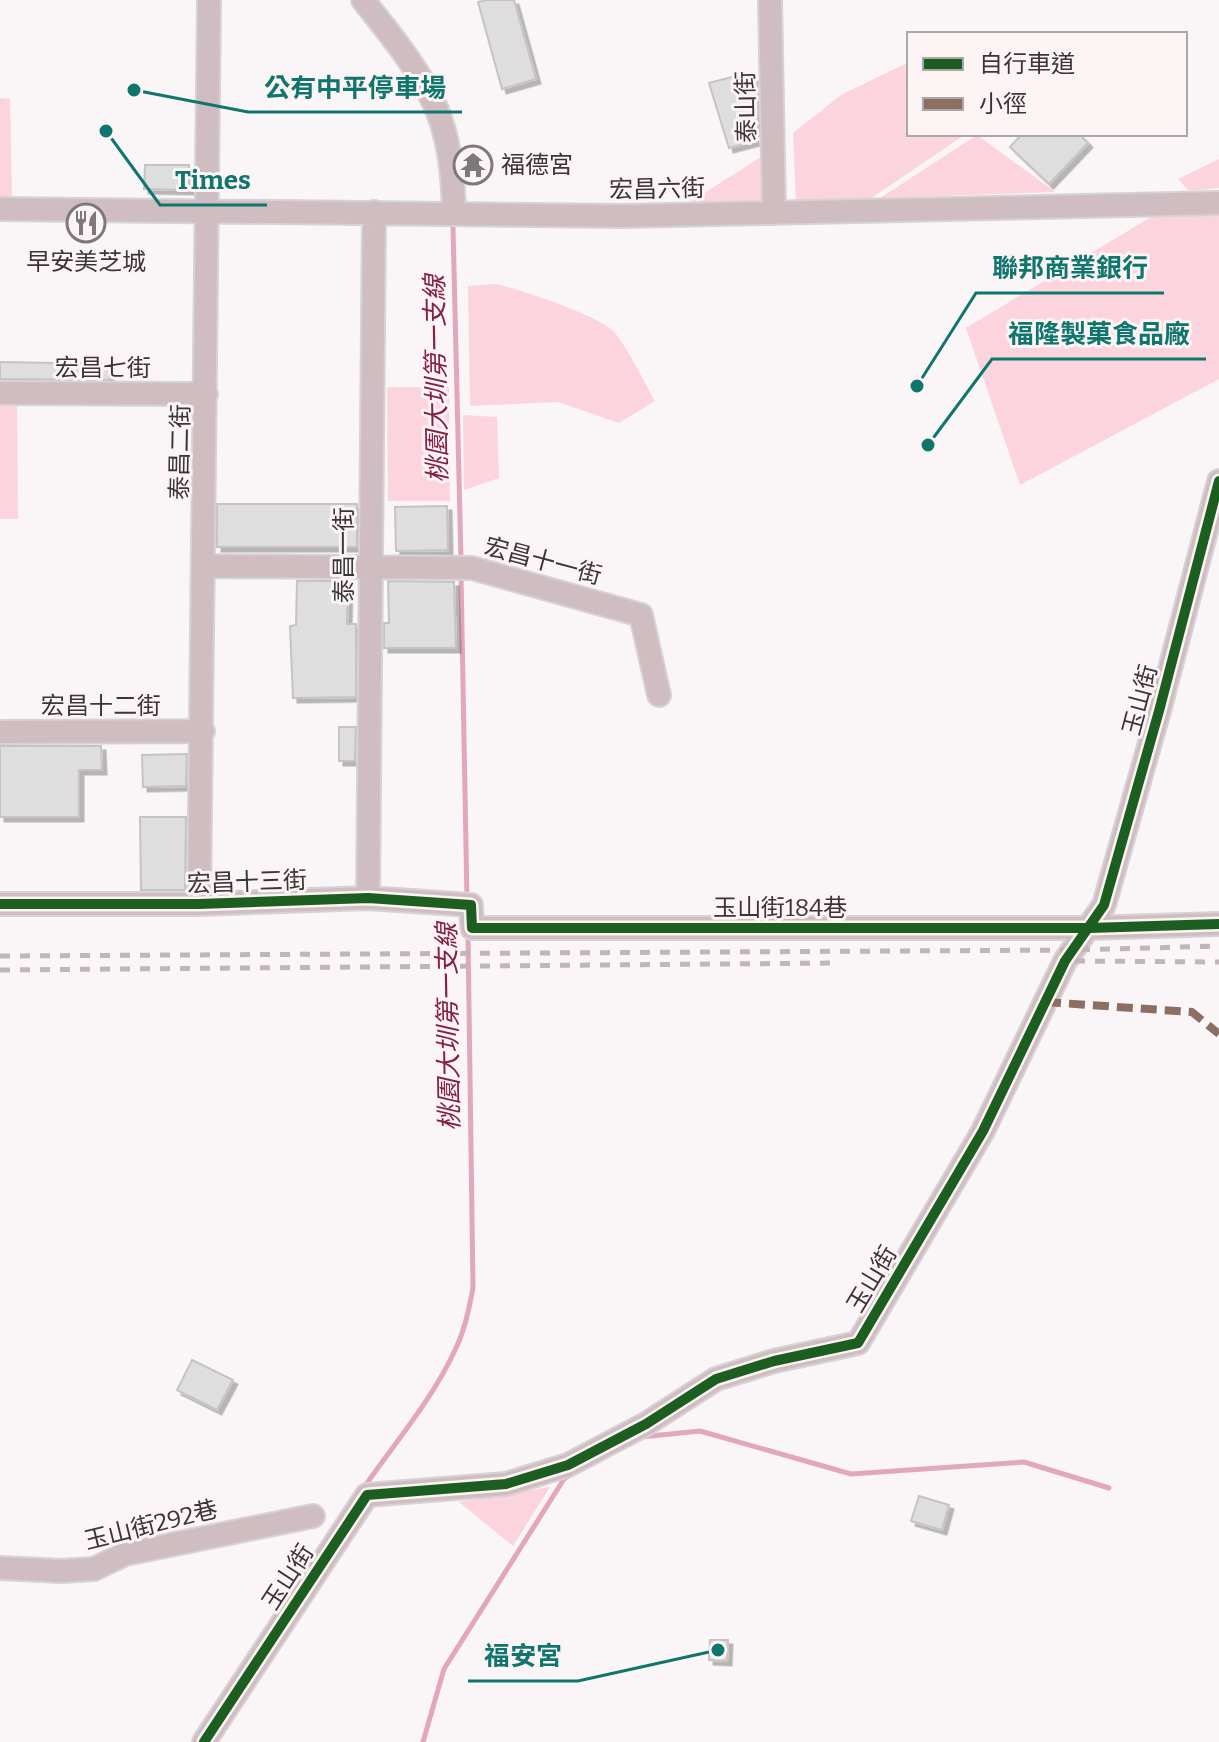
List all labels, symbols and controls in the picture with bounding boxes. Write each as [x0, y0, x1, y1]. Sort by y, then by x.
legend [907, 32, 1187, 136]
text: 自行車道 [979, 50, 1075, 78]
callout: 公有中平停車場 [248, 62, 462, 112]
street label: 泰山街 [731, 71, 761, 143]
text: 公有中平停車場 [264, 73, 446, 104]
text: 小徑 [979, 90, 1027, 118]
temple icon: 福德宮 [452, 144, 494, 186]
place label: 福德宮 [501, 151, 573, 179]
callout: Times [160, 155, 267, 205]
text: Times [175, 165, 251, 196]
street label: 宏昌六街 [609, 174, 705, 204]
restaurant icon: 早安美芝城 [65, 202, 107, 244]
callout: 聯邦商業銀行 [976, 243, 1164, 293]
place label: 早安美芝城 [26, 248, 146, 276]
text: 聯邦商業銀行 [992, 253, 1148, 284]
water label: 桃園大圳第一支線 [419, 272, 454, 483]
callout: 福隆製菓食品廠 [992, 309, 1206, 359]
text: 福隆製菓食品廠 [1008, 319, 1190, 350]
street label: 宏昌七街 [55, 354, 151, 382]
street label: 泰昌二街 [165, 404, 195, 500]
street label: 泰昌一街 [330, 507, 358, 603]
street label: 宏昌十一街 [481, 532, 605, 590]
street label: 玉山街 [1117, 662, 1163, 738]
street label: 宏昌十二街 [41, 692, 161, 720]
street label: 宏昌十三街 [187, 866, 307, 898]
street label: 玉山街184巷 [713, 894, 847, 922]
water label: 桃園大圳第一支線 [431, 920, 466, 1131]
street label: 玉山街 [841, 1241, 903, 1317]
street label: 玉山街292巷 [82, 1495, 220, 1555]
street label: 玉山街 [257, 1539, 319, 1615]
callout: 福安宮 [468, 1631, 578, 1681]
text: 福安宮 [484, 1641, 562, 1672]

